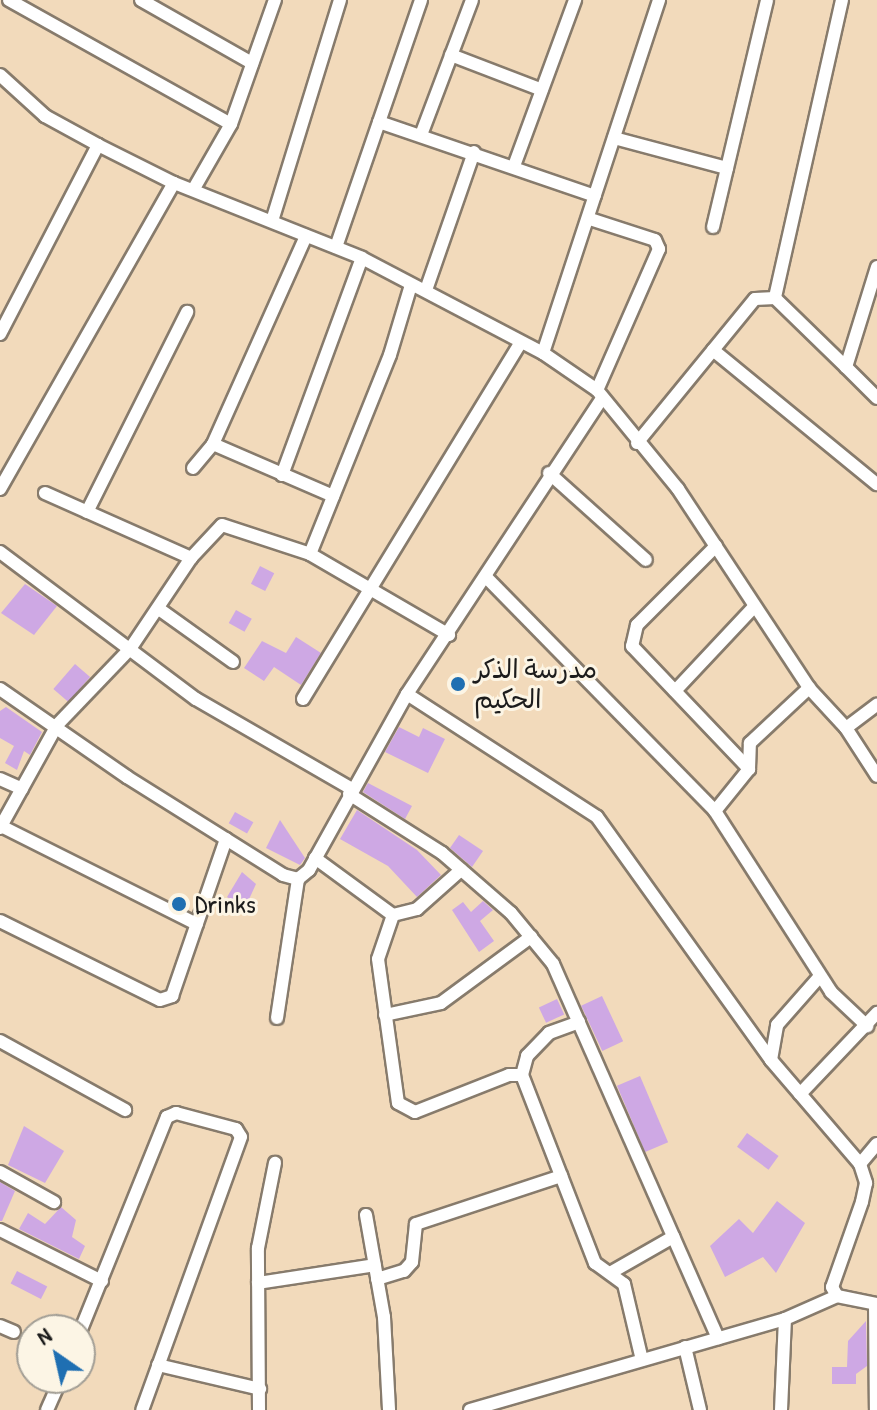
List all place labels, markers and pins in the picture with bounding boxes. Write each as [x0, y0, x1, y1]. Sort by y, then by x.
place label: مدرسة الذكر الحكيم [474, 653, 597, 714]
marker: مدرسة الذكر الحكيم [449, 675, 467, 693]
place label: Drinks [195, 888, 256, 920]
marker: Drinks [170, 895, 188, 913]

